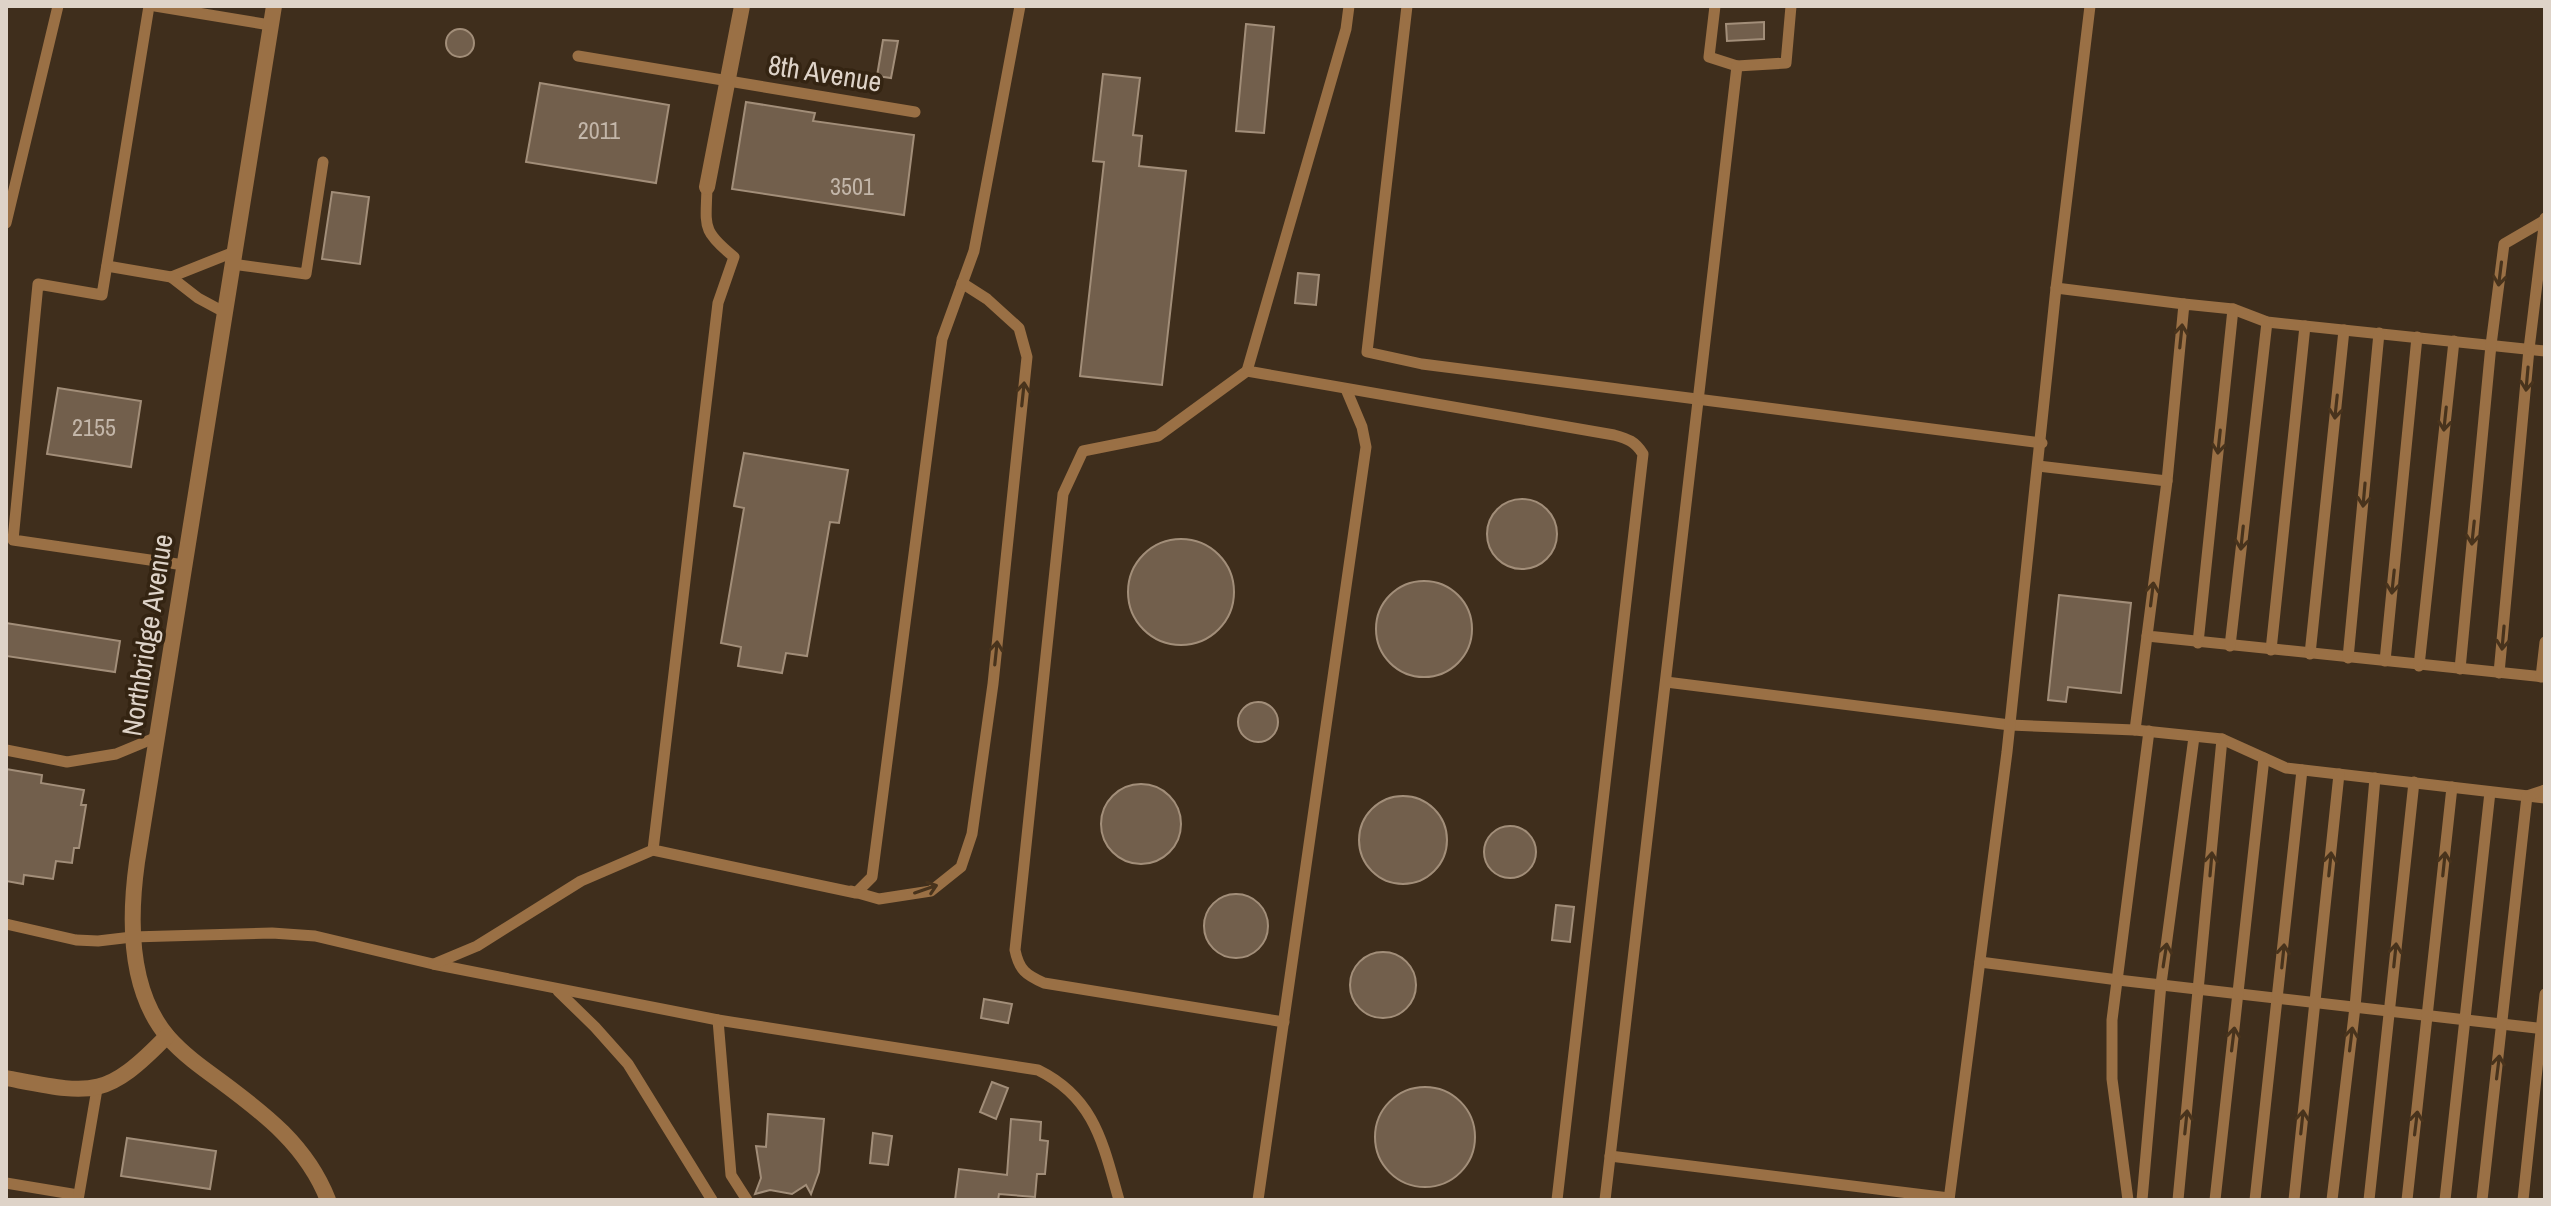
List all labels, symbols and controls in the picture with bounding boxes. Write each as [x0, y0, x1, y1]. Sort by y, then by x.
street label: 8th Avenue [765, 45, 885, 101]
house number: 2011 [578, 114, 620, 146]
house number: 3501 [830, 170, 874, 202]
one-way arrow [2493, 260, 2508, 287]
one-way arrow [2174, 323, 2189, 350]
one-way arrow [2519, 365, 2534, 392]
one-way arrow [1016, 381, 1031, 408]
one-way arrow [2328, 393, 2343, 420]
one-way arrow [2438, 405, 2453, 432]
house number: 2155 [72, 411, 116, 443]
one-way arrow [2211, 428, 2226, 455]
one-way arrow [2356, 481, 2371, 508]
one-way arrow [2466, 519, 2481, 546]
one-way arrow [2235, 524, 2250, 551]
street label: Northbridge Avenue [112, 531, 182, 739]
one-way arrow [2385, 568, 2400, 595]
one-way arrow [2145, 582, 2160, 607]
one-way arrow [2495, 624, 2510, 651]
one-way arrow [989, 640, 1004, 667]
one-way arrow [2203, 851, 2218, 878]
one-way arrow [2322, 851, 2337, 878]
one-way arrow [2437, 851, 2452, 878]
one-way arrow [914, 881, 938, 896]
one-way arrow [2159, 943, 2174, 968]
one-way arrow [2275, 943, 2290, 970]
one-way arrow [2388, 943, 2403, 969]
one-way arrow [2226, 1026, 2241, 1053]
one-way arrow [2344, 1026, 2359, 1053]
one-way arrow [2490, 1054, 2505, 1081]
one-way arrow [2178, 1109, 2193, 1136]
one-way arrow [2294, 1110, 2309, 1136]
one-way arrow [2408, 1110, 2423, 1136]

